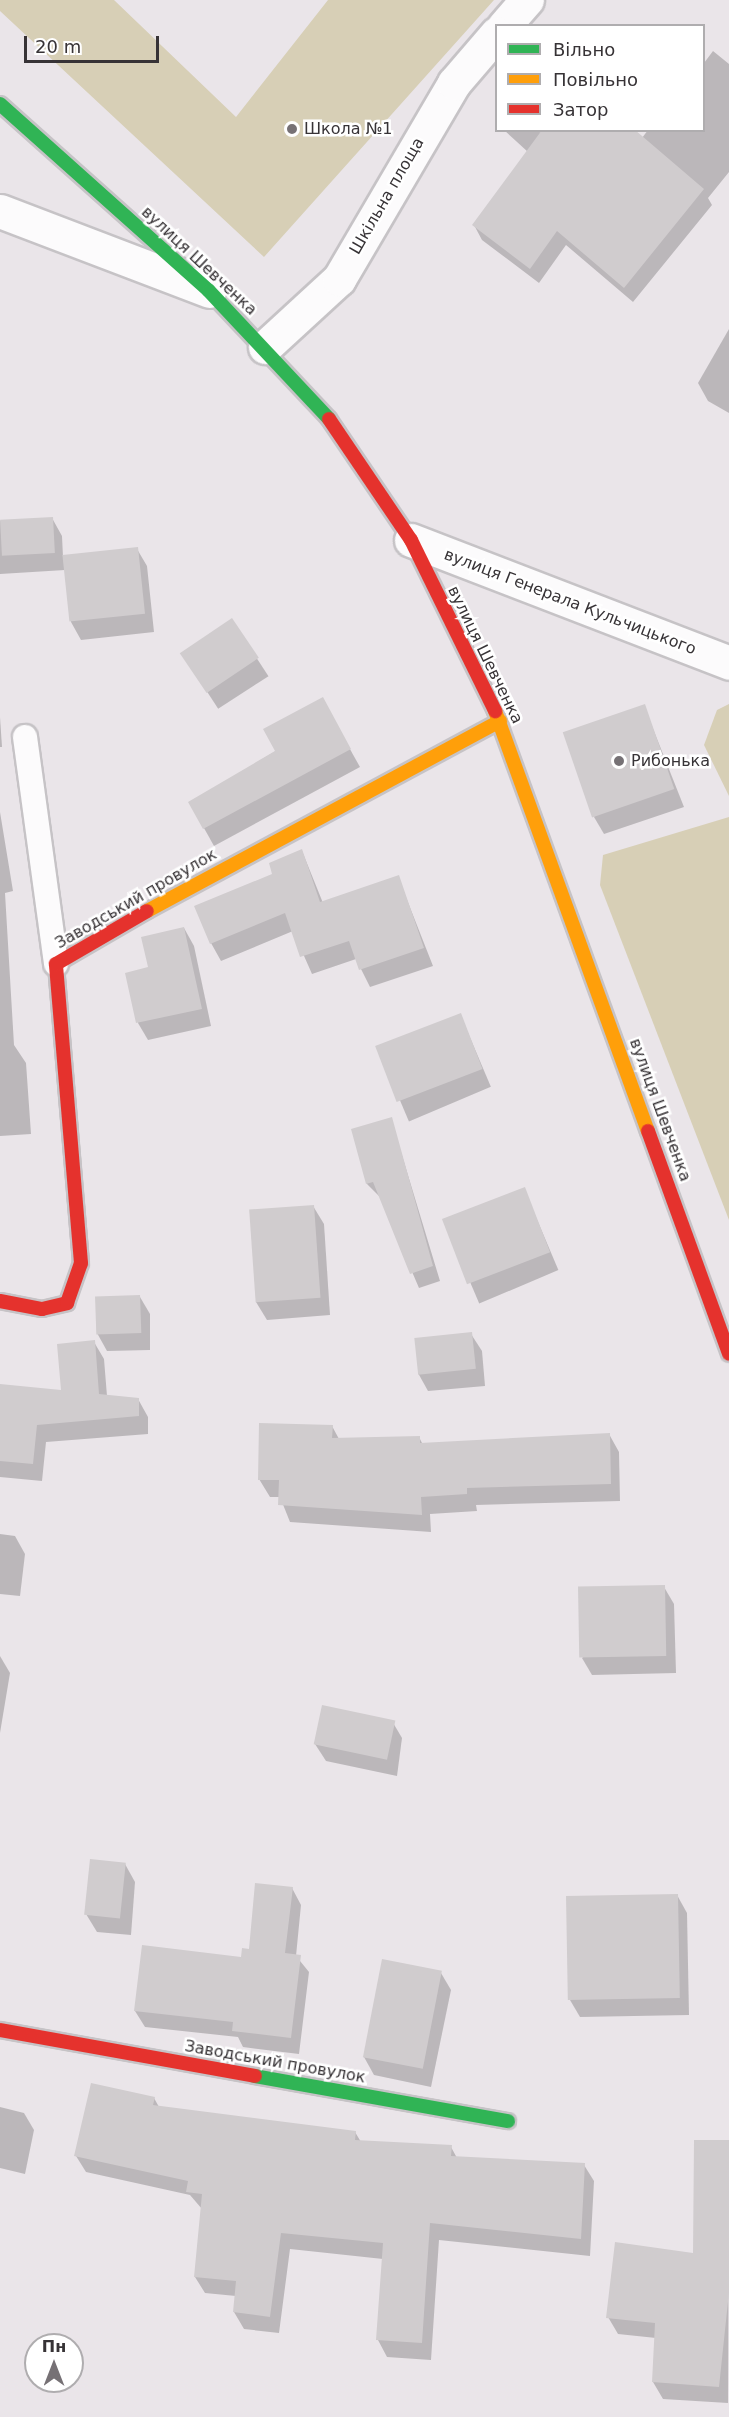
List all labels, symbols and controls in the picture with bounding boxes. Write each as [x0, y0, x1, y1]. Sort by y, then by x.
scale bar [27, 24, 162, 62]
legend [495, 24, 705, 132]
text: 20 m [35, 36, 81, 57]
text: Вільно [553, 39, 615, 60]
text: Повільно [553, 69, 638, 90]
text: Затор [553, 99, 609, 120]
place label: Школа №1 [304, 119, 392, 139]
marker: Школа №1 [285, 122, 299, 136]
street label: Шкільна площа [346, 134, 428, 258]
street label: вулиця Шевченка [137, 203, 261, 319]
street label: вулиця Генерала Кульчицького [441, 545, 699, 659]
street label: вулиця Шевченка [443, 583, 527, 727]
place label: Рибонька [631, 751, 710, 771]
marker: Рибонька [612, 754, 626, 768]
street label: Заводський провулок [52, 845, 220, 953]
street label: вулиця Шевченка [625, 1036, 695, 1184]
street label: Заводський провулок [183, 2037, 367, 2087]
north arrow [24, 2333, 84, 2393]
text: Пн [42, 2337, 66, 2356]

